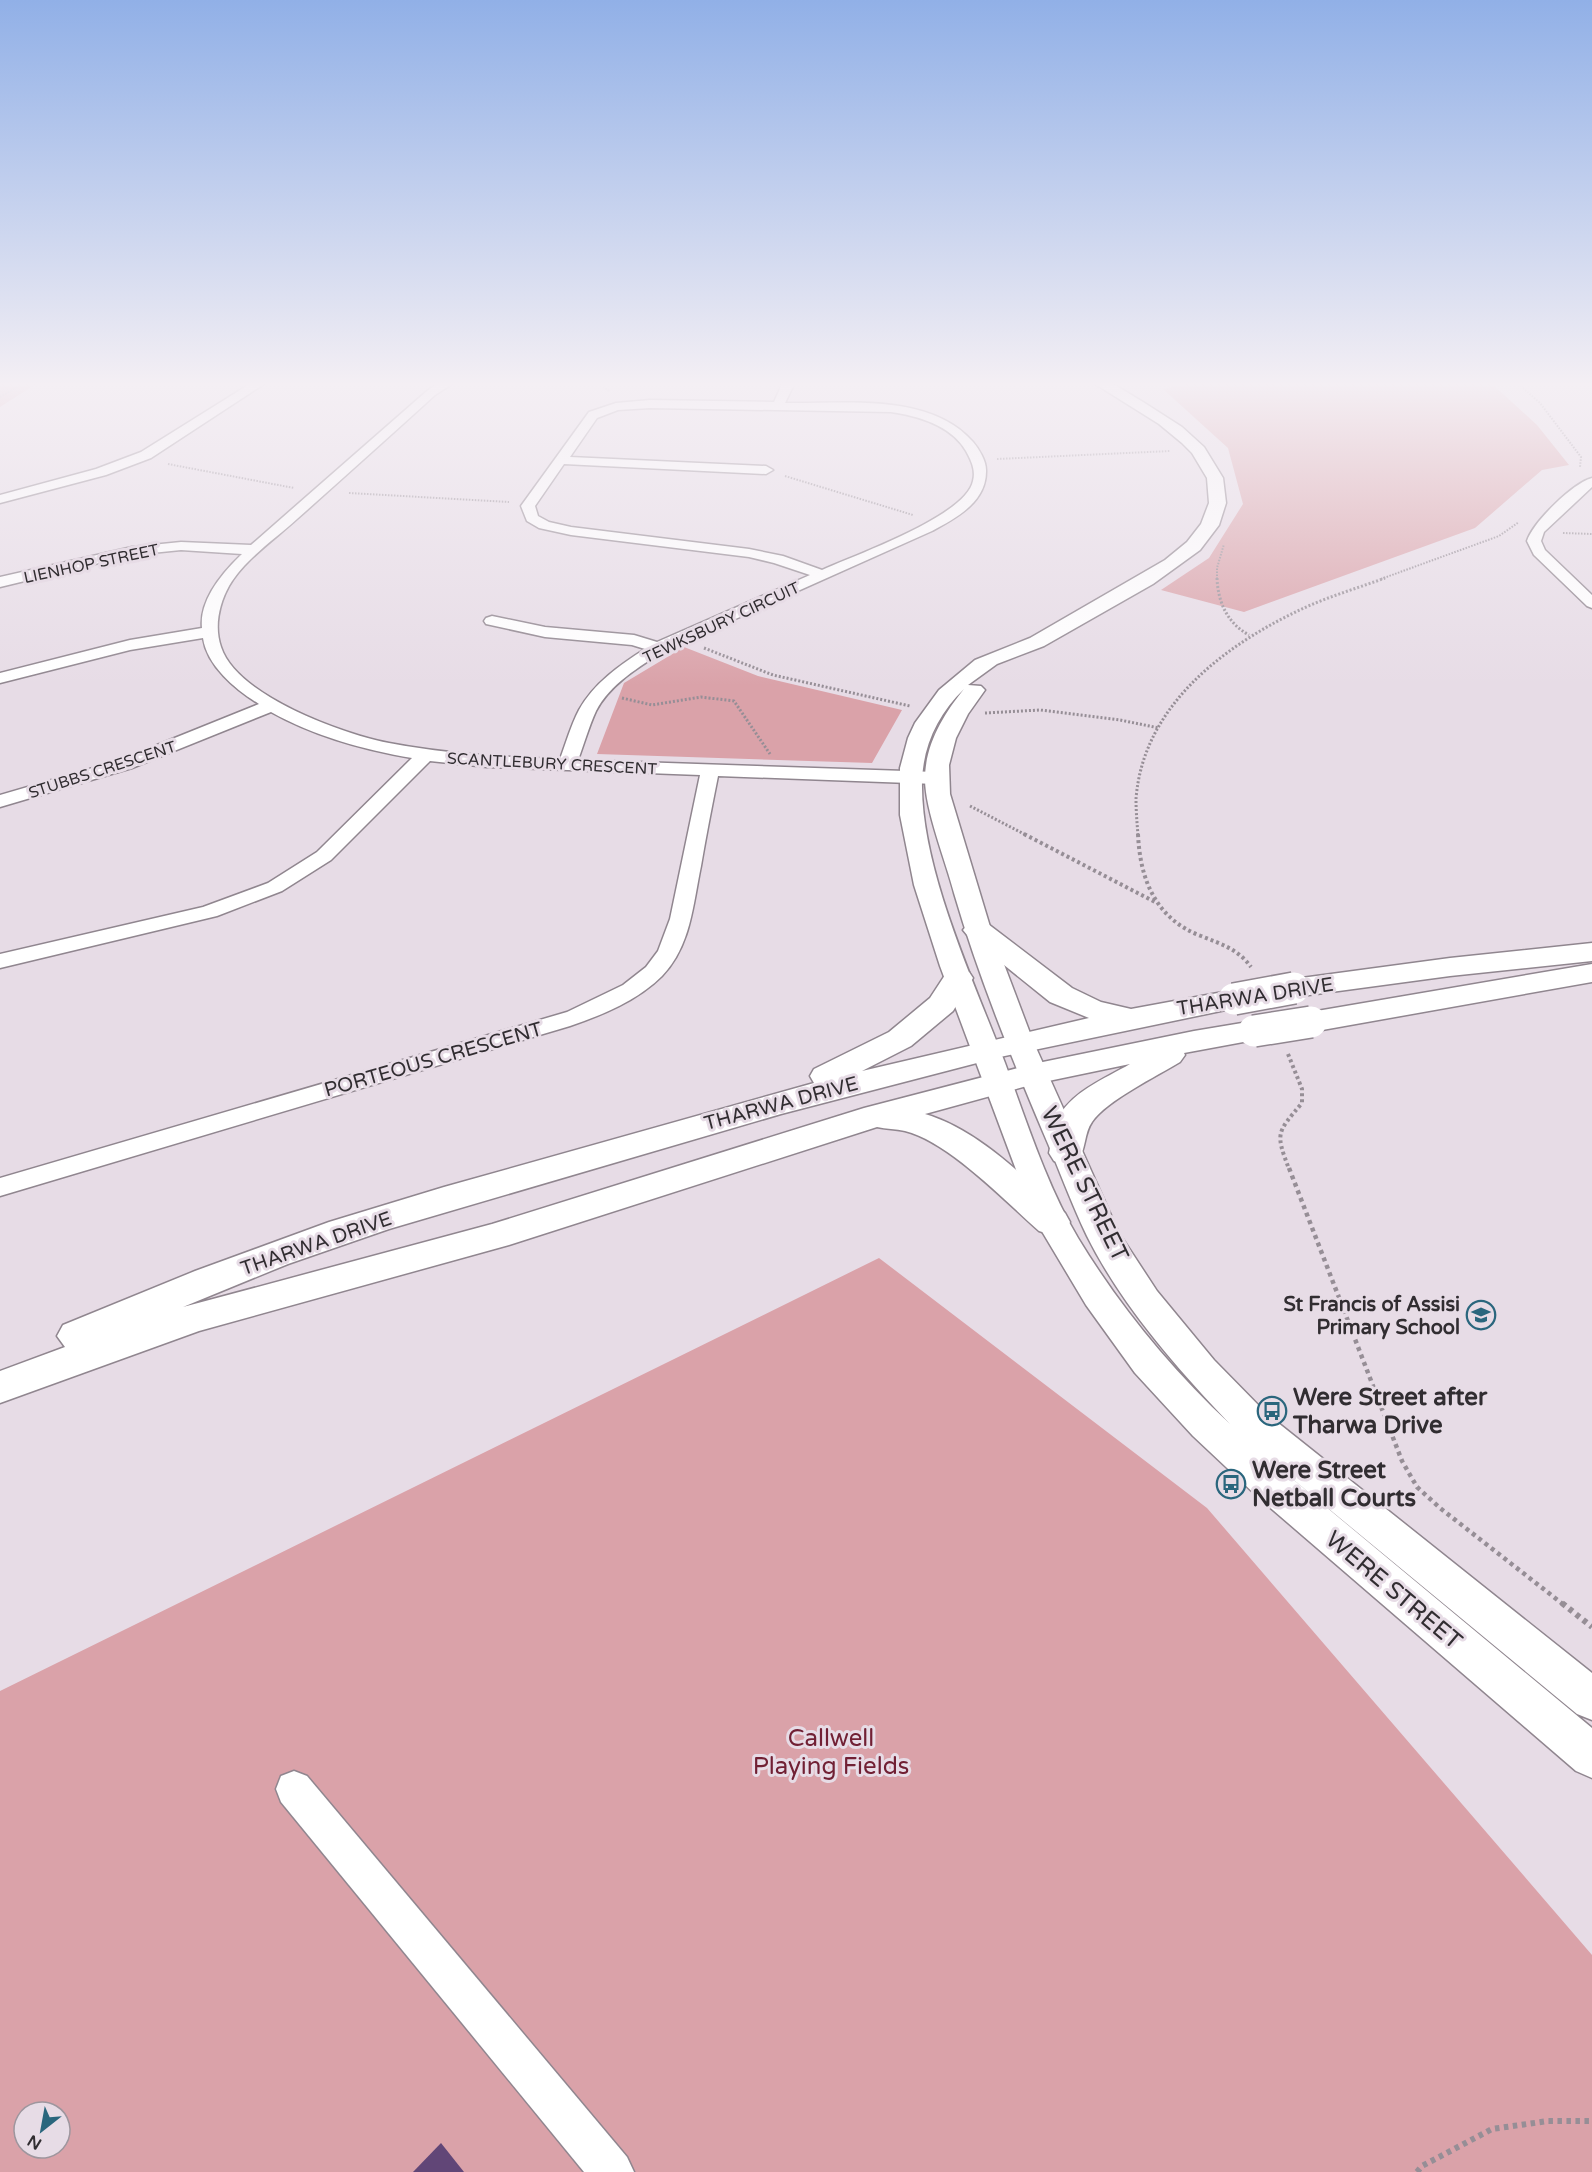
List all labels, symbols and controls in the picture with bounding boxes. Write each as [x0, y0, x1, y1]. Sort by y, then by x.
street label: LIENHOP STREET [22, 540, 161, 588]
street label: TEWKSBURY CIRCUIT [640, 578, 803, 668]
street label: STUBBS CRESCENT [26, 737, 179, 803]
street label: SCANTLEBURY CRESCENT [446, 749, 658, 780]
street label: THARWA DRIVE [1175, 973, 1335, 1021]
street label: PORTEOUS CRESCENT [321, 1017, 545, 1103]
street label: THARWA DRIVE [702, 1072, 861, 1136]
street label: WERE STREET [1034, 1102, 1135, 1267]
street label: THARWA DRIVE [238, 1207, 395, 1281]
place label: St Francis of Assisi Primary School [1284, 1293, 1460, 1340]
school or university icon: St Francis of Assisi Primary School [1465, 1299, 1497, 1331]
place label: Were Street after Tharwa Drive [1292, 1383, 1488, 1440]
bus stop icon: Were Street after Tharwa Drive [1256, 1395, 1288, 1427]
place label: Were Street Netball Courts [1252, 1456, 1416, 1513]
bus stop icon: Were Street Netball Courts [1215, 1468, 1247, 1500]
street label: WERE STREET [1320, 1525, 1468, 1656]
park label: Callwell Playing Fields [753, 1724, 909, 1781]
north arrow [12, 2100, 72, 2160]
text: N [24, 2130, 45, 2154]

